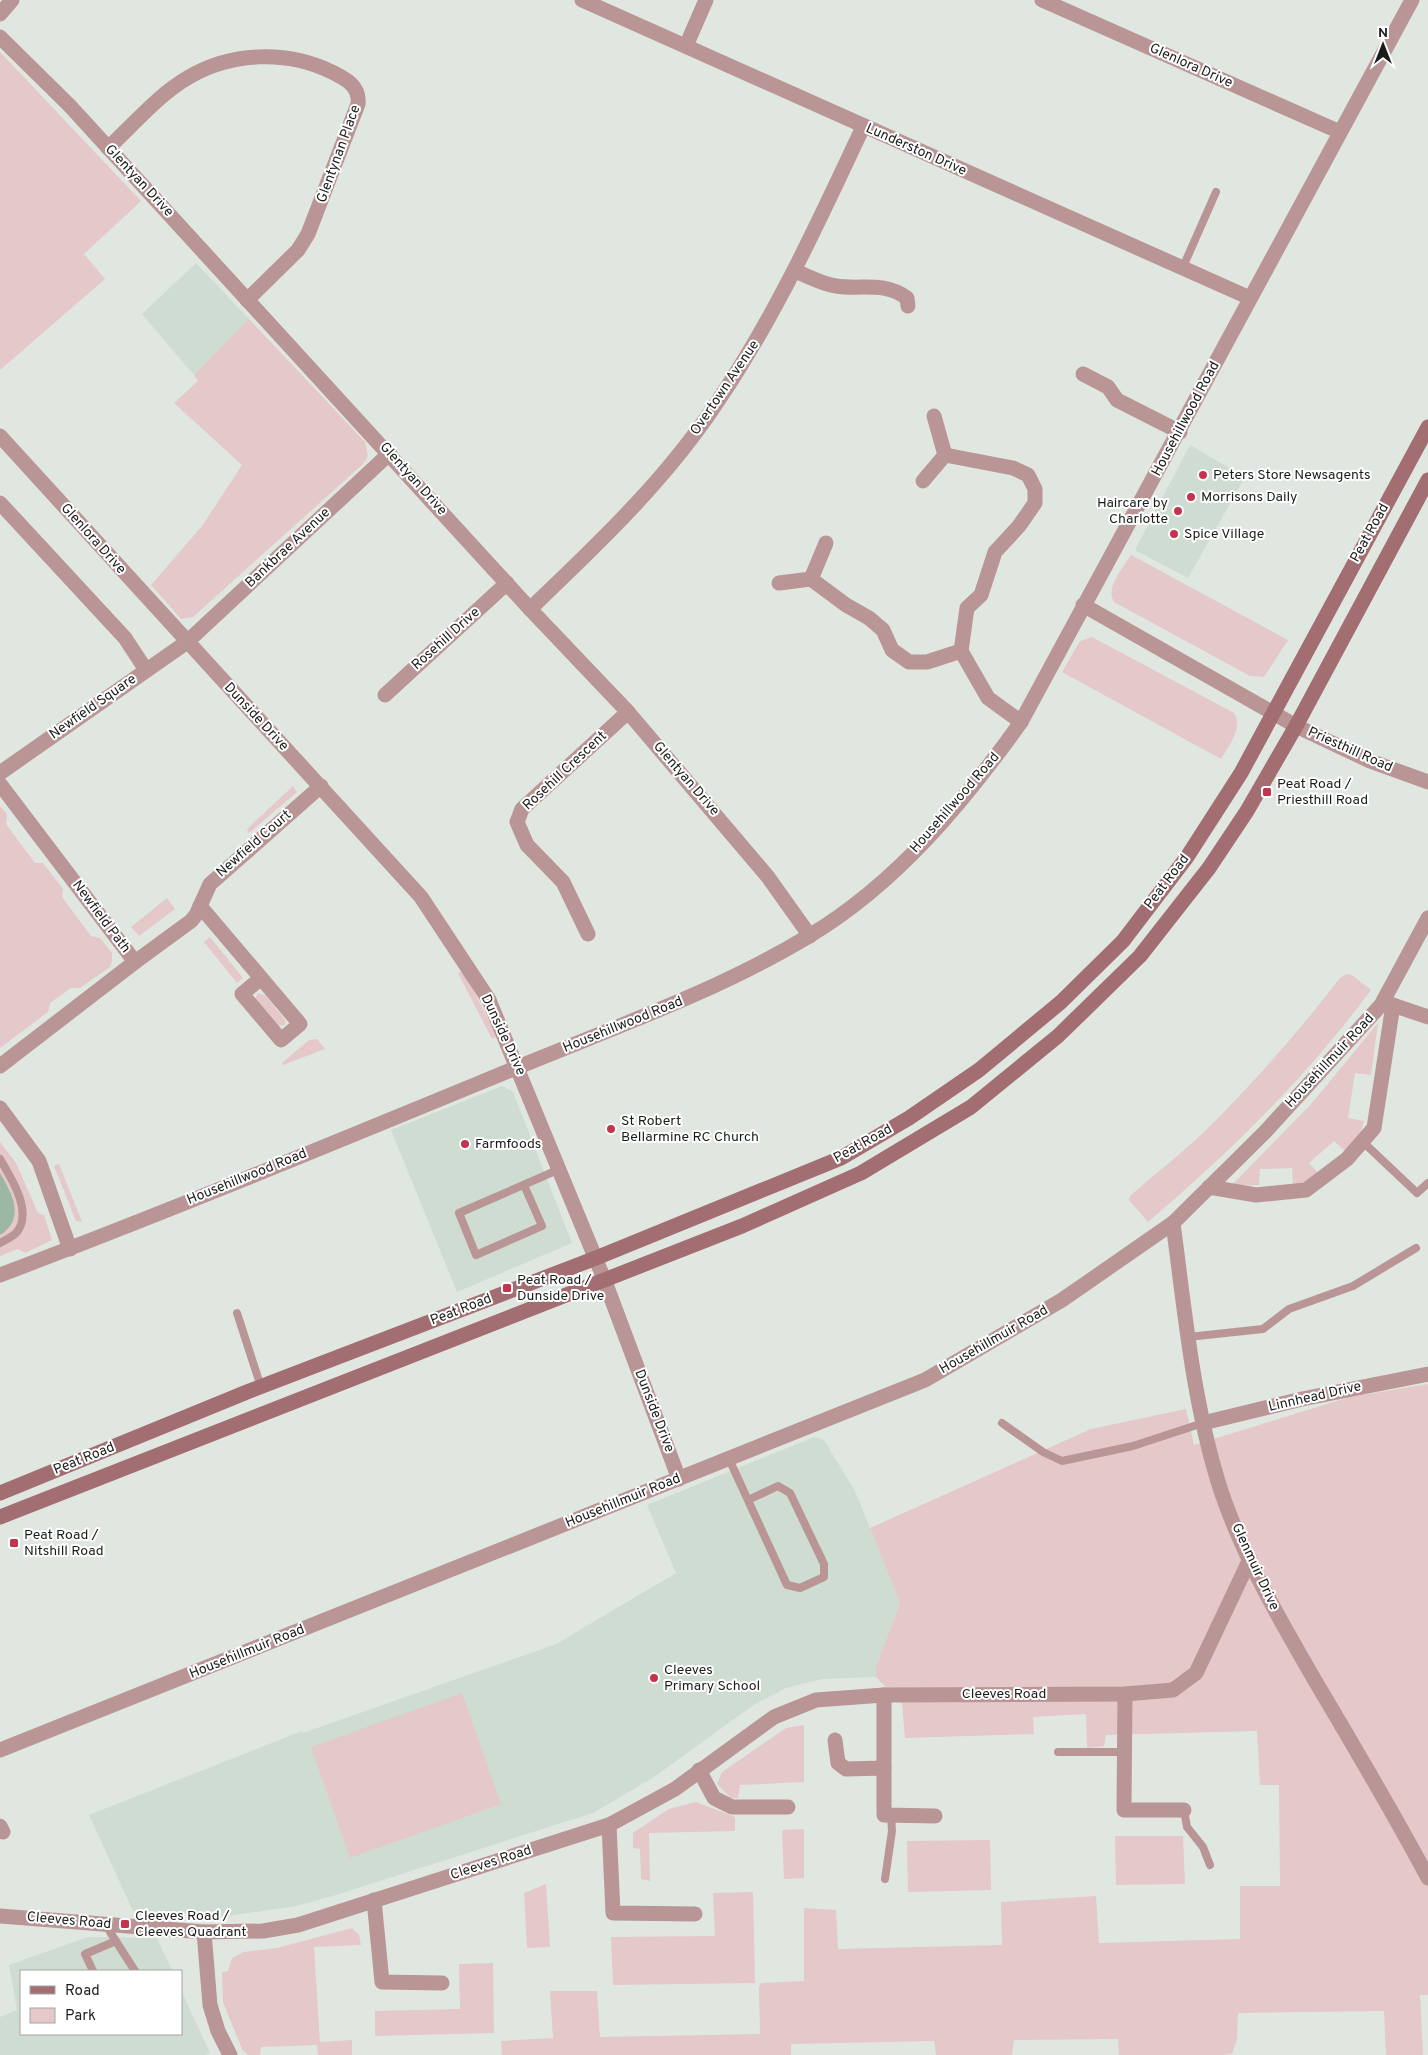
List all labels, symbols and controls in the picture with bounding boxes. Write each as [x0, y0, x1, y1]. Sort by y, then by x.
north arrow [1358, 20, 1408, 70]
text: N [1378, 25, 1388, 42]
street label: Glenlora Drive [1147, 40, 1235, 92]
street label: Glentynan Place [313, 103, 365, 205]
street label: Lunderston Drive [863, 120, 969, 180]
street label: Glentyan Drive [101, 141, 177, 221]
street label: Overtown Avenue [687, 337, 763, 439]
street label: Househillwood Road [1149, 359, 1223, 479]
street label: Glentyan Drive [376, 439, 450, 519]
place label: Peters Store Newsagents [1213, 467, 1370, 484]
marker: Peters Store Newsagents [1197, 469, 1209, 481]
place label: Morrisons Daily [1201, 489, 1298, 506]
marker: Morrisons Daily [1185, 491, 1197, 503]
place label: Haircare by Charlotte [1097, 495, 1168, 528]
street label: Glenlora Drive [57, 500, 129, 578]
street label: Peat Road [1347, 501, 1393, 565]
street label: Bankbrae Avenue [242, 504, 334, 592]
marker: Haircare by Charlotte [1172, 505, 1184, 517]
place label: Spice Village [1184, 526, 1264, 543]
marker: Spice Village [1168, 528, 1180, 540]
street label: Rosehill Drive [408, 604, 484, 674]
street label: Newfield Square [46, 671, 140, 743]
street label: Dunside Drive [220, 679, 292, 755]
street label: Priesthill Road [1305, 724, 1395, 776]
street label: Rosehill Crescent [520, 728, 610, 814]
street label: Glentyan Drive [649, 738, 723, 820]
street label: Househillwood Road [907, 749, 1003, 857]
place label: Peat Road / Priesthill Road [1277, 776, 1368, 809]
marker: Peat Road / Priesthill Road [1261, 786, 1273, 798]
street label: Newfield Court [213, 807, 295, 881]
street label: Peat Road [1141, 851, 1193, 913]
street label: Newfield Path [68, 877, 134, 957]
street label: Dunside Drive [477, 992, 529, 1078]
street label: Househillwood Road [561, 993, 685, 1057]
street label: Househillmuir Road [1282, 1010, 1378, 1112]
place label: St Robert Bellarmine RC Church [621, 1113, 759, 1146]
street label: Peat Road [831, 1121, 895, 1167]
marker: St Robert Bellarmine RC Church [605, 1123, 617, 1135]
place label: Farmfoods [475, 1136, 541, 1153]
marker: Farmfoods [459, 1138, 471, 1150]
street label: Househillwood Road [185, 1145, 309, 1209]
place label: Peat Road / Dunside Drive [517, 1272, 604, 1305]
marker: Peat Road / Dunside Drive [501, 1282, 513, 1294]
street label: Peat Road [428, 1291, 494, 1329]
street label: Househillmuir Road [937, 1302, 1051, 1378]
street label: Dunside Drive [630, 1367, 678, 1455]
street label: Linnhead Drive [1267, 1378, 1363, 1416]
street label: Peat Road [51, 1439, 117, 1479]
street label: Househillmuir Road [563, 1470, 683, 1532]
street label: Glenmuir Drive [1227, 1521, 1283, 1613]
place label: Peat Road / Nitshill Road [24, 1527, 104, 1560]
marker: Peat Road / Nitshill Road [8, 1537, 20, 1549]
street label: Househillmuir Road [187, 1621, 307, 1683]
place label: Cleeves Primary School [664, 1662, 760, 1695]
marker: Cleeves Primary School [648, 1672, 660, 1684]
street label: Cleeves Road [962, 1686, 1046, 1703]
street label: Cleeves Road [448, 1842, 534, 1884]
place label: Cleeves Road / Cleeves Quadrant [135, 1908, 246, 1941]
street label: Cleeves Road [26, 1909, 112, 1933]
marker: Cleeves Road / Cleeves Quadrant [119, 1918, 131, 1930]
legend [20, 1970, 182, 2035]
text: Road [65, 1982, 100, 2001]
text: Park [65, 2007, 96, 2026]

